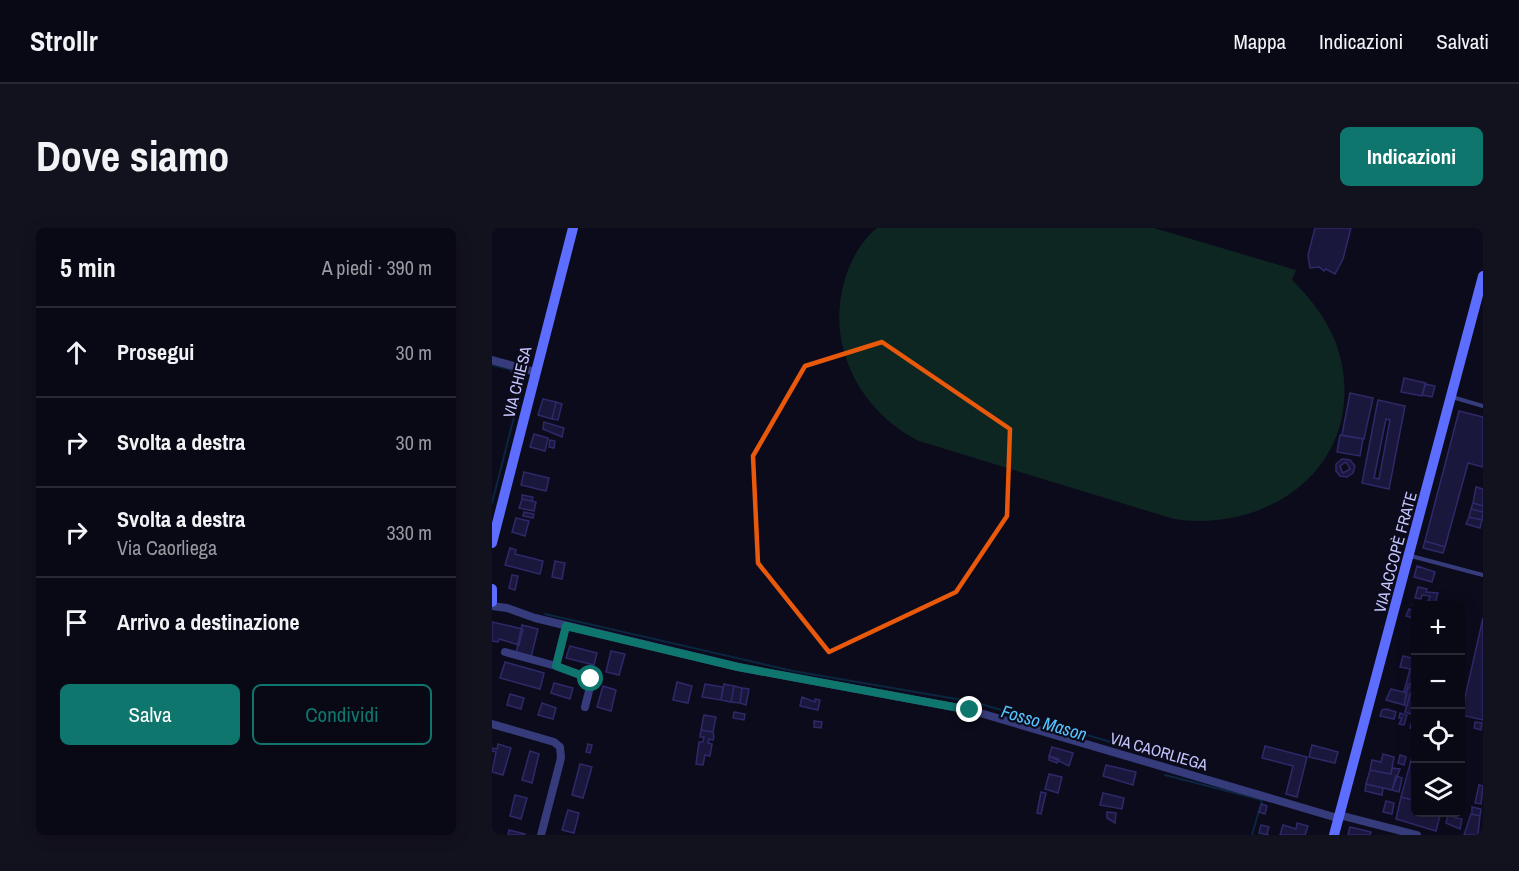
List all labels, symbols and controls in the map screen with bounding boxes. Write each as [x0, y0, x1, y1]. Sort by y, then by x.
text: Strollr [30, 22, 98, 60]
text: Mappa [1233, 27, 1286, 56]
text: Indicazioni [1319, 27, 1403, 56]
text: Salvati [1436, 27, 1489, 56]
button: Indicazioni [1340, 127, 1483, 186]
text: Dove siamo [36, 128, 229, 184]
text: 5 min [60, 250, 116, 285]
text: A piedi · 390 m [322, 254, 432, 281]
icon: ahead [60, 336, 93, 369]
text: Prosegui [117, 337, 194, 367]
text: 30 m [396, 339, 432, 366]
street label: VIA CHIESA [498, 344, 537, 420]
icon: right [60, 426, 93, 459]
text: Svolta a destra [117, 427, 245, 457]
text: 30 m [396, 429, 432, 456]
street label: VIA ACCOPÈ FRATE [1368, 489, 1422, 615]
text: Svolta a destra [117, 504, 245, 534]
icon: right [60, 516, 93, 549]
text: 330 m [386, 519, 432, 546]
text: Via Caorliega [117, 534, 217, 561]
map controls [1411, 601, 1465, 817]
button: + [1411, 601, 1465, 655]
icon: arrive [60, 606, 93, 639]
text: Arrivo a destinazione [117, 607, 299, 637]
button: − [1411, 655, 1465, 709]
route start [577, 665, 603, 691]
button: Salva [60, 684, 240, 745]
button: Condividi [252, 684, 432, 745]
route end [956, 696, 982, 722]
water label: Fosso Mason [998, 698, 1090, 747]
button: locate [1411, 709, 1465, 763]
street label: VIA CAORLIEGA [1108, 727, 1211, 776]
button: layers [1411, 763, 1465, 817]

